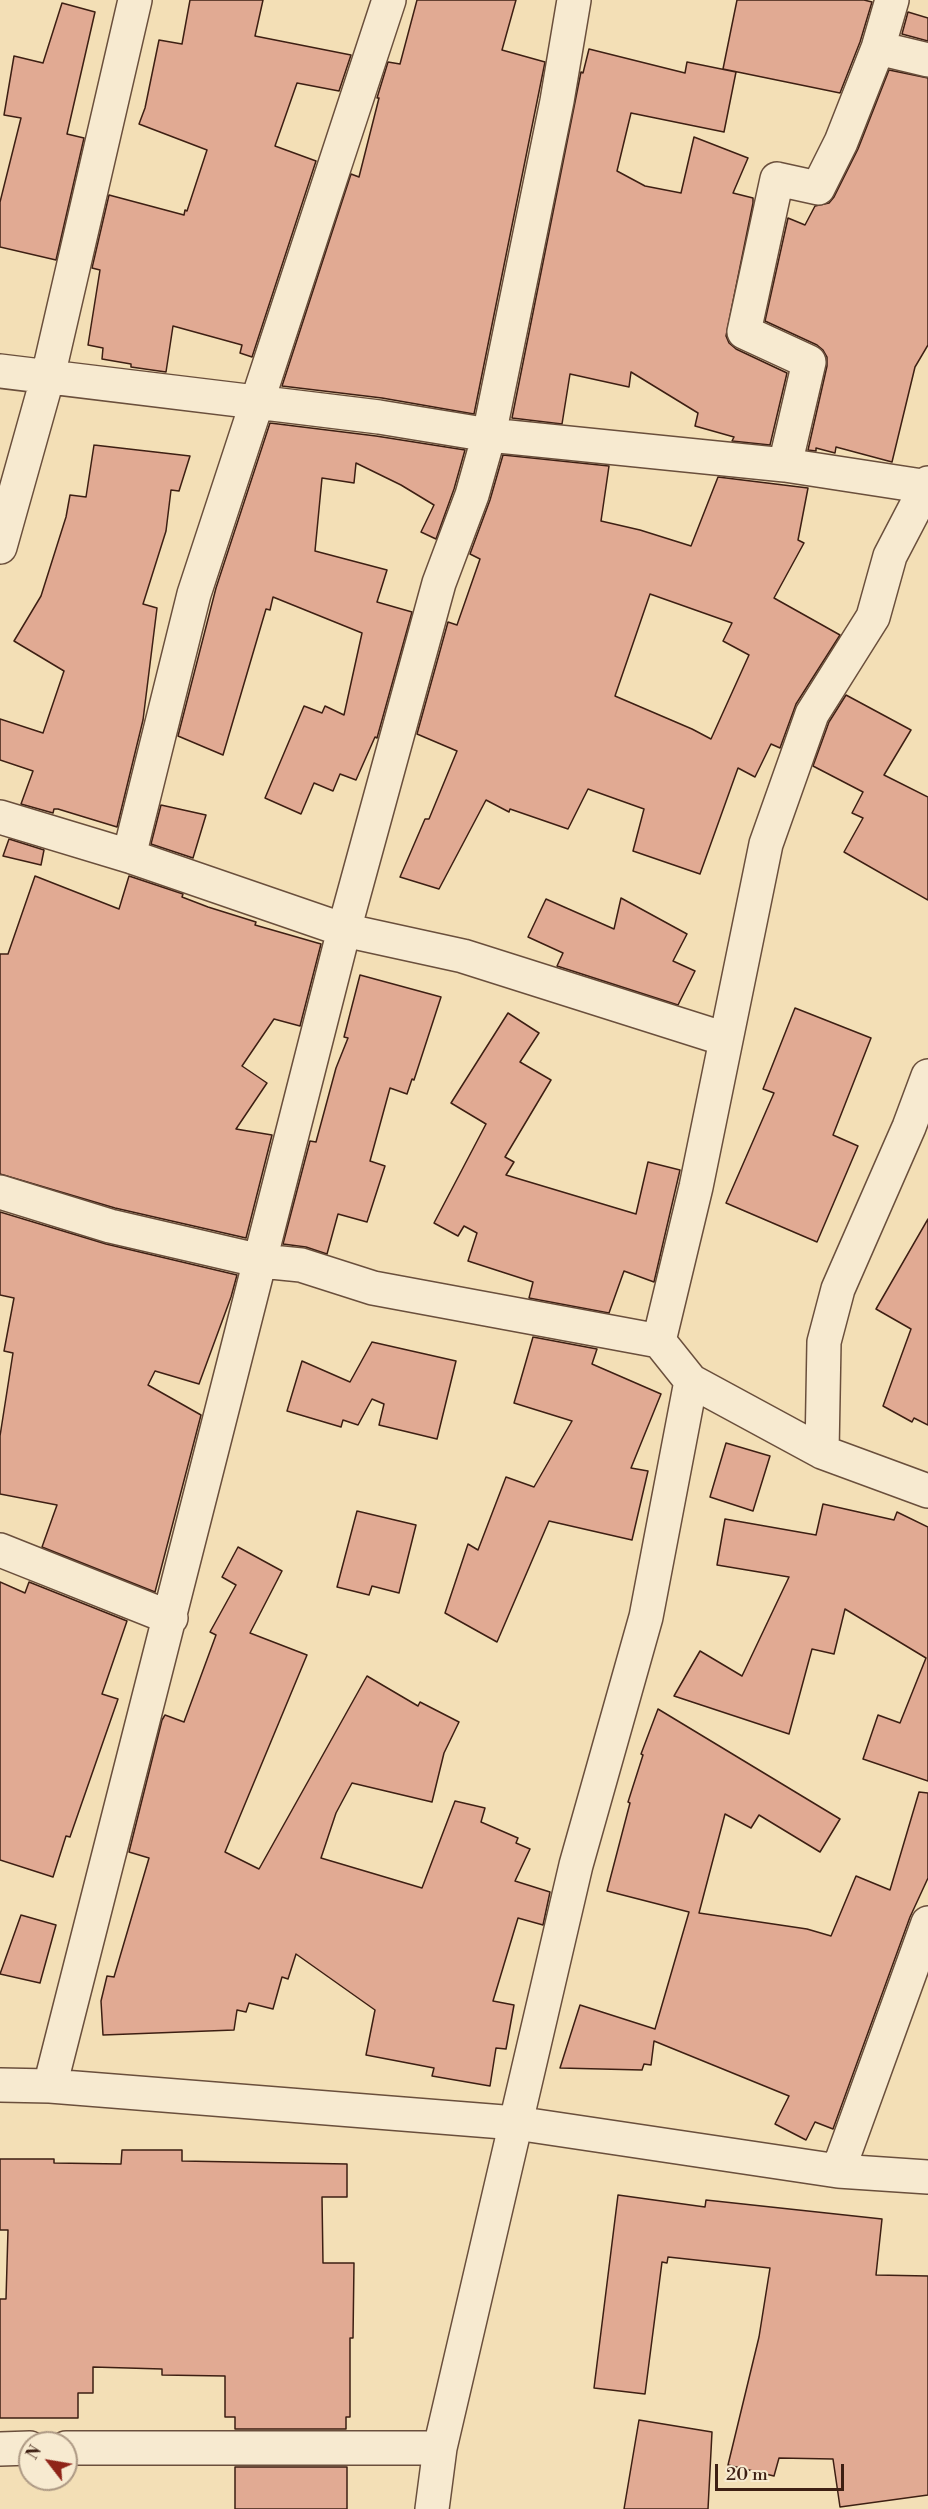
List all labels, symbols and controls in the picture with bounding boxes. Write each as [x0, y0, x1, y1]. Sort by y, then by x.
north arrow [18, 2431, 78, 2491]
text: N [22, 2442, 46, 2463]
scale bar [718, 2452, 847, 2490]
text: 20 m [726, 2463, 768, 2486]

